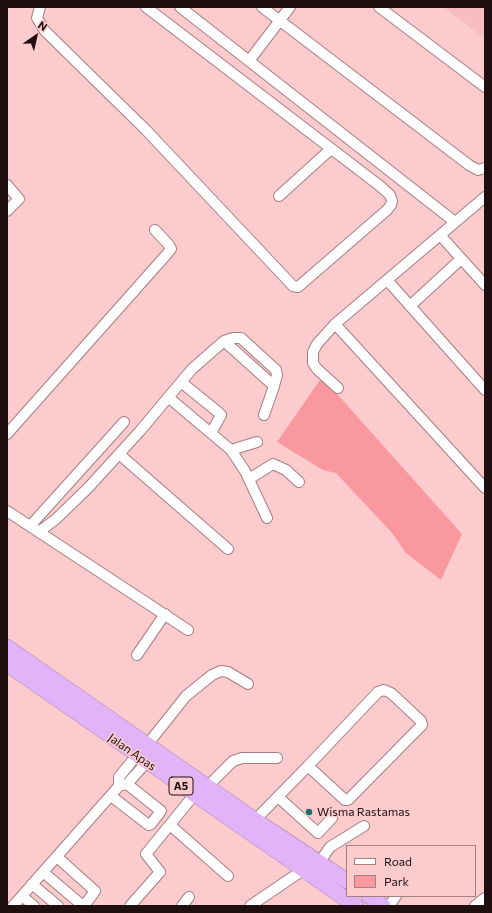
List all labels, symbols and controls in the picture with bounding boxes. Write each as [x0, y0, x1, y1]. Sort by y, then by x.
north arrow [16, 16, 56, 56]
text: N [36, 18, 50, 33]
street label: Jalan Apas [105, 730, 159, 774]
road number: A5 [169, 777, 193, 795]
place label: Wisma Rastamas [317, 805, 410, 819]
marker: Wisma Rastamas [304, 807, 314, 817]
legend [346, 845, 476, 897]
text: Road [384, 854, 412, 868]
text: Park [384, 874, 409, 888]

